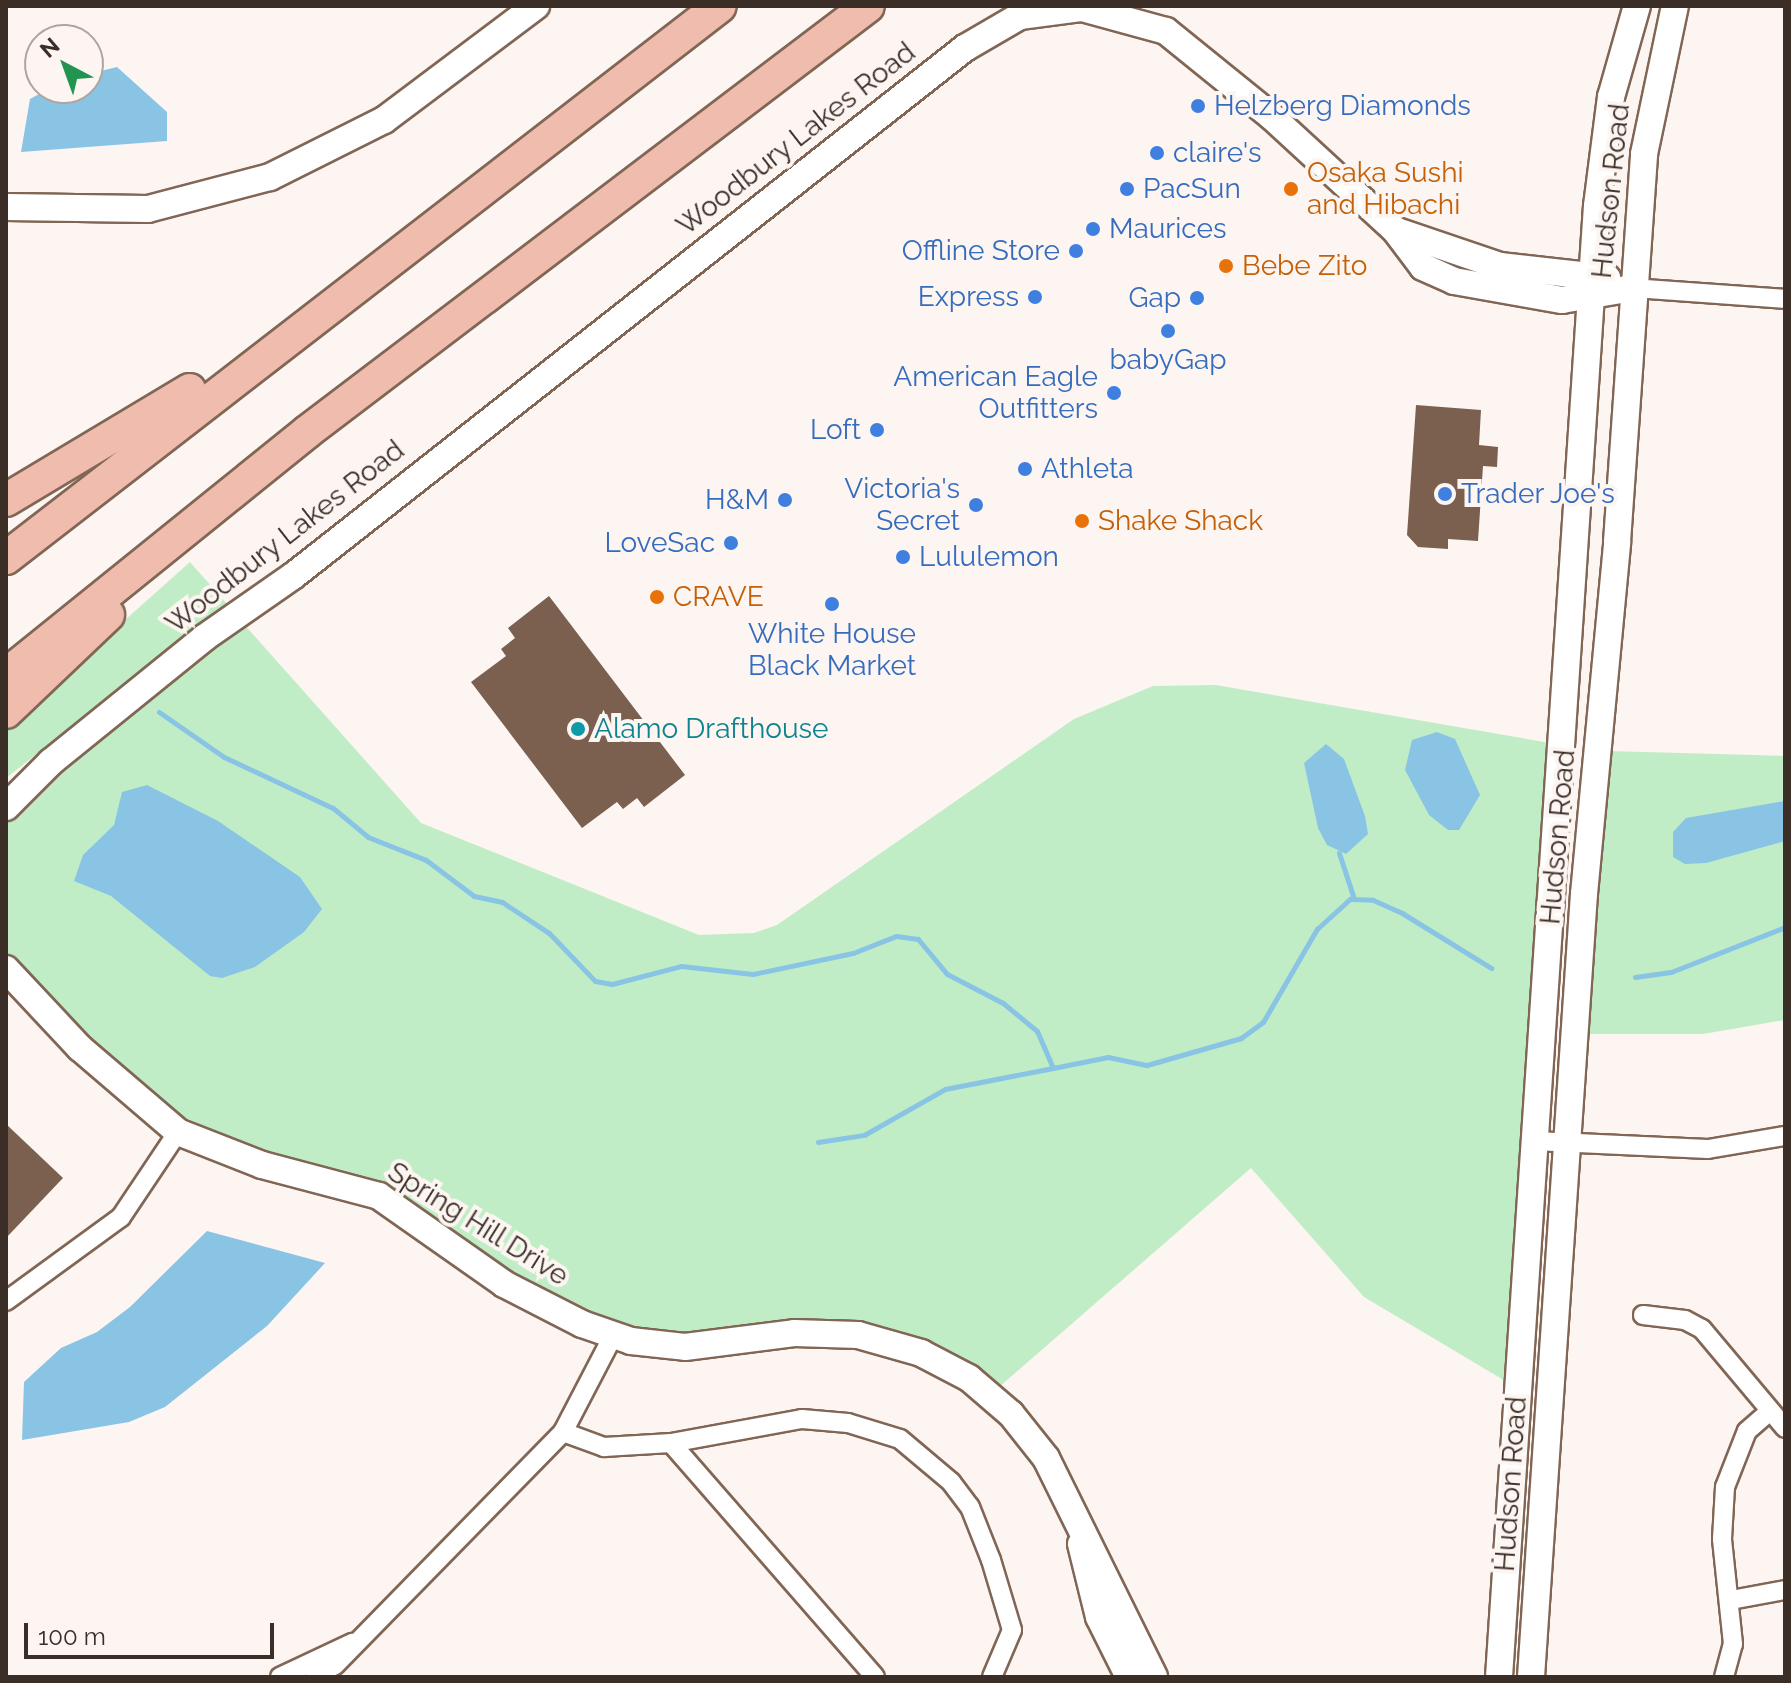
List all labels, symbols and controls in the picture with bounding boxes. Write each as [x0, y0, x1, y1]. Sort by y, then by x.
north arrow [24, 24, 104, 104]
text: N [35, 32, 64, 63]
street label: Woodbury Lakes Road [670, 35, 922, 243]
place label: Helzberg Diamonds [1214, 89, 1471, 123]
marker: Helzberg Diamonds [1189, 97, 1207, 115]
street label: Hudson Road [1585, 102, 1637, 280]
place label: claire's [1173, 136, 1262, 170]
marker: claire's [1148, 144, 1166, 162]
place label: Osaka Sushi and Hibachi [1307, 156, 1464, 222]
place label: PacSun [1143, 172, 1241, 206]
marker: PacSun [1118, 180, 1136, 198]
marker: Osaka Sushi and Hibachi [1282, 180, 1300, 198]
place label: Maurices [1109, 212, 1226, 246]
marker: Maurices [1084, 220, 1102, 238]
place label: Offline Store [902, 234, 1060, 268]
marker: Offline Store [1067, 242, 1085, 260]
place label: Bebe Zito [1242, 249, 1367, 283]
marker: Bebe Zito [1217, 257, 1235, 275]
place label: Express [918, 280, 1019, 314]
place label: Gap [1128, 281, 1181, 315]
marker: Express [1026, 288, 1044, 306]
marker: Gap [1188, 289, 1206, 307]
marker: babyGap [1159, 322, 1177, 340]
place label: babyGap [1109, 343, 1227, 377]
place label: American Eagle Outfitters [893, 360, 1098, 426]
marker: American Eagle Outfitters [1105, 384, 1123, 402]
place label: Loft [810, 413, 861, 447]
marker: Loft [868, 421, 886, 439]
street label: Woodbury Lakes Road [159, 433, 411, 641]
place label: Athleta [1041, 452, 1134, 486]
marker: Athleta [1016, 460, 1034, 478]
place label: Victoria's Secret [844, 472, 960, 538]
place label: Trader Joe's [1461, 477, 1616, 511]
place label: H&M [705, 483, 769, 517]
marker: Trader Joe's [1436, 485, 1454, 503]
marker: H&M [776, 491, 794, 509]
marker: Victoria's Secret [967, 496, 985, 514]
place label: Shake Shack [1098, 504, 1263, 538]
marker: Shake Shack [1073, 512, 1091, 530]
place label: LoveSac [604, 526, 715, 560]
marker: LoveSac [722, 534, 740, 552]
place label: Lululemon [919, 540, 1059, 574]
marker: Lululemon [894, 548, 912, 566]
place label: CRAVE [673, 580, 764, 614]
marker: CRAVE [648, 588, 666, 606]
marker: White House Black Market [823, 595, 841, 613]
place label: White House Black Market [748, 617, 916, 683]
place label: Alamo Drafthouse [594, 712, 828, 746]
marker: Alamo Drafthouse [569, 720, 587, 738]
street label: Hudson Road [1534, 748, 1582, 926]
street label: Spring Hill Drive [381, 1155, 575, 1293]
street label: Hudson Road [1488, 1395, 1534, 1573]
scale bar [28, 1607, 278, 1657]
text: 100 m [38, 1622, 106, 1651]

